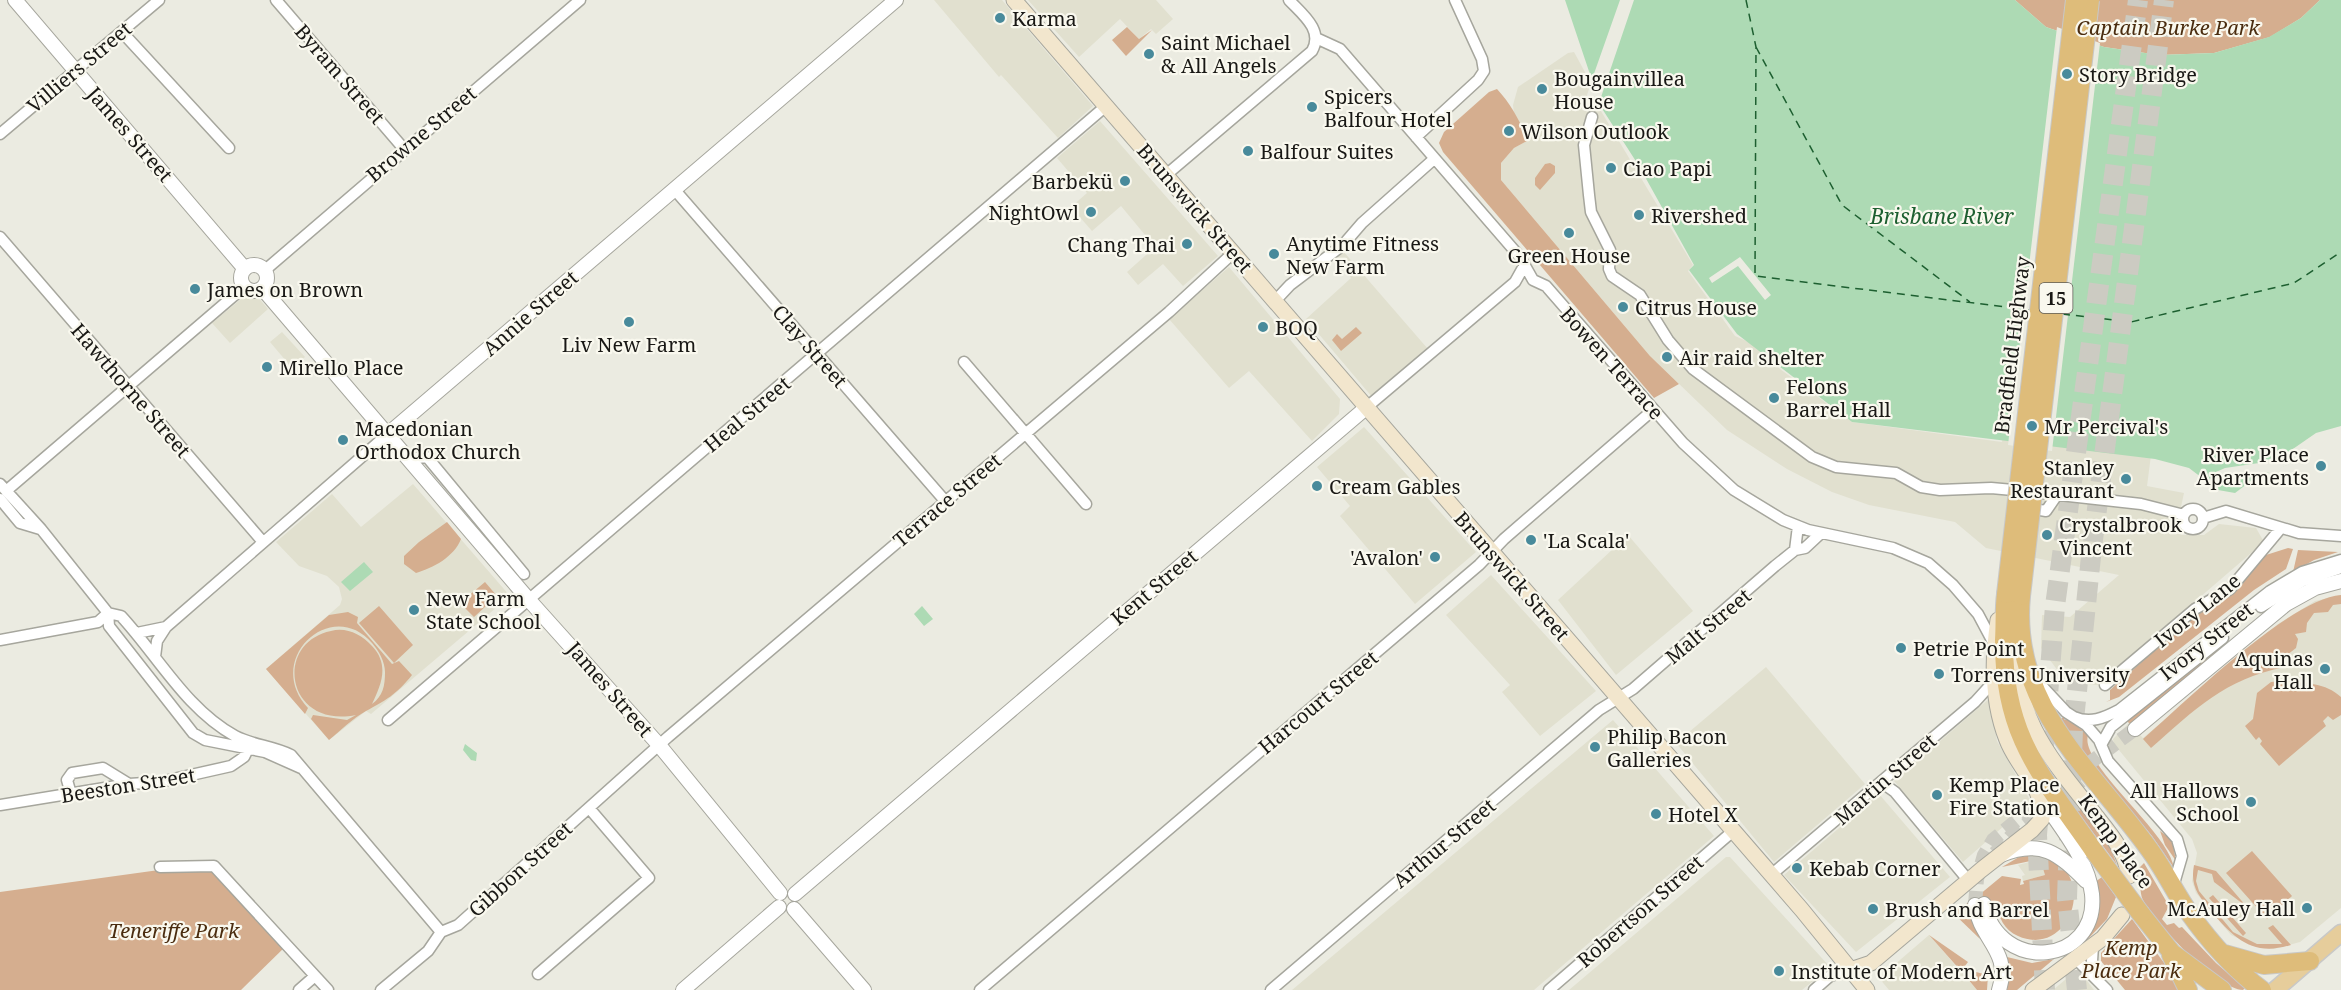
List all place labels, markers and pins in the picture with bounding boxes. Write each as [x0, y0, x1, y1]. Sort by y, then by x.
place label: Karma [1012, 5, 1077, 32]
marker: Karma [993, 11, 1007, 25]
place label: Saint Michael & All Angels [1161, 29, 1291, 79]
marker: Saint Michael & All Angels [1142, 47, 1156, 61]
place label: Story Bridge [2079, 61, 2197, 88]
place label: Bougainvillea House [1554, 65, 1685, 115]
marker: Story Bridge [2060, 67, 2074, 81]
marker: Bougainvillea House [1535, 82, 1549, 96]
place label: Spicers Balfour Hotel [1324, 83, 1452, 133]
marker: Spicers Balfour Hotel [1305, 100, 1319, 114]
place label: Wilson Outlook [1521, 118, 1669, 145]
marker: Wilson Outlook [1502, 124, 1516, 138]
place label: Balfour Suites [1260, 138, 1394, 165]
marker: Balfour Suites [1241, 144, 1255, 158]
place label: Ciao Papi [1623, 155, 1712, 182]
marker: Ciao Papi [1604, 161, 1618, 175]
place label: Barbekü [1032, 168, 1113, 195]
marker: Barbekü [1118, 174, 1132, 188]
place label: NightOwl [989, 199, 1079, 226]
place label: Rivershed [1651, 202, 1747, 229]
marker: NightOwl [1084, 205, 1098, 219]
marker: Rivershed [1632, 208, 1646, 222]
marker: Green House [1562, 226, 1576, 240]
place label: Anytime Fitness New Farm [1286, 230, 1439, 280]
place label: Chang Thai [1067, 231, 1176, 258]
marker: Chang Thai [1180, 237, 1194, 251]
place label: Green House [1507, 242, 1631, 269]
marker: Anytime Fitness New Farm [1267, 247, 1281, 261]
place label: James on Brown [206, 276, 363, 303]
marker: James on Brown [188, 282, 202, 296]
place label: Citrus House [1635, 294, 1757, 321]
marker: Citrus House [1616, 300, 1630, 314]
place label: BOQ [1275, 314, 1318, 341]
marker: Liv New Farm [622, 315, 636, 329]
marker: BOQ [1256, 320, 1270, 334]
place label: Liv New Farm [562, 331, 696, 358]
place label: Air raid shelter [1679, 344, 1825, 371]
marker: Air raid shelter [1660, 350, 1674, 364]
place label: Mirello Place [279, 354, 404, 381]
marker: Mirello Place [260, 360, 274, 374]
place label: Felons Barrel Hall [1786, 373, 1891, 423]
marker: Felons Barrel Hall [1767, 391, 1781, 405]
place label: Mr Percival's [2044, 413, 2168, 440]
place label: Macedonian Orthodox Church [355, 415, 521, 465]
marker: Mr Percival's [2025, 419, 2039, 433]
marker: Macedonian Orthodox Church [336, 433, 350, 447]
place label: River Place Apartments [2196, 441, 2309, 491]
place label: Stanley Restaurant [2010, 454, 2115, 504]
marker: River Place Apartments [2314, 459, 2328, 473]
marker: Stanley Restaurant [2119, 472, 2133, 486]
place label: Cream Gables [1329, 473, 1461, 500]
marker: Cream Gables [1310, 479, 1324, 493]
place label: Crystalbrook Vincent [2059, 511, 2182, 561]
place label: 'La Scala' [1543, 527, 1629, 554]
marker: Crystalbrook Vincent [2040, 528, 2054, 542]
marker: 'La Scala' [1524, 533, 1538, 547]
place label: 'Avalon' [1350, 544, 1423, 571]
marker: 'Avalon' [1428, 550, 1442, 564]
place label: New Farm State School [426, 585, 541, 635]
marker: New Farm State School [407, 603, 421, 617]
place label: Petrie Point [1913, 635, 2025, 662]
marker: Petrie Point [1894, 641, 1908, 655]
place label: Aquinas Hall [2235, 645, 2313, 695]
place label: Torrens University [1951, 661, 2130, 688]
marker: Aquinas Hall [2318, 662, 2332, 676]
marker: Torrens University [1932, 667, 1946, 681]
place label: Philip Bacon Galleries [1607, 723, 1727, 773]
marker: Philip Bacon Galleries [1588, 740, 1602, 754]
place label: Kemp Place Fire Station [1949, 771, 2060, 821]
place label: All Hallows School [2130, 777, 2239, 827]
marker: Kemp Place Fire Station [1930, 788, 1944, 802]
marker: All Hallows School [2244, 795, 2258, 809]
place label: Hotel X [1668, 801, 1739, 828]
marker: Hotel X [1649, 807, 1663, 821]
place label: Kebab Corner [1809, 855, 1941, 882]
marker: Kebab Corner [1790, 861, 1804, 875]
place label: McAuley Hall [2167, 895, 2295, 922]
place label: Brush and Barrel [1885, 896, 2049, 923]
marker: McAuley Hall [2300, 901, 2314, 915]
marker: Brush and Barrel [1866, 902, 1880, 916]
place label: Institute of Modern Art [1791, 958, 2012, 985]
marker: Institute of Modern Art [1772, 964, 1786, 978]

